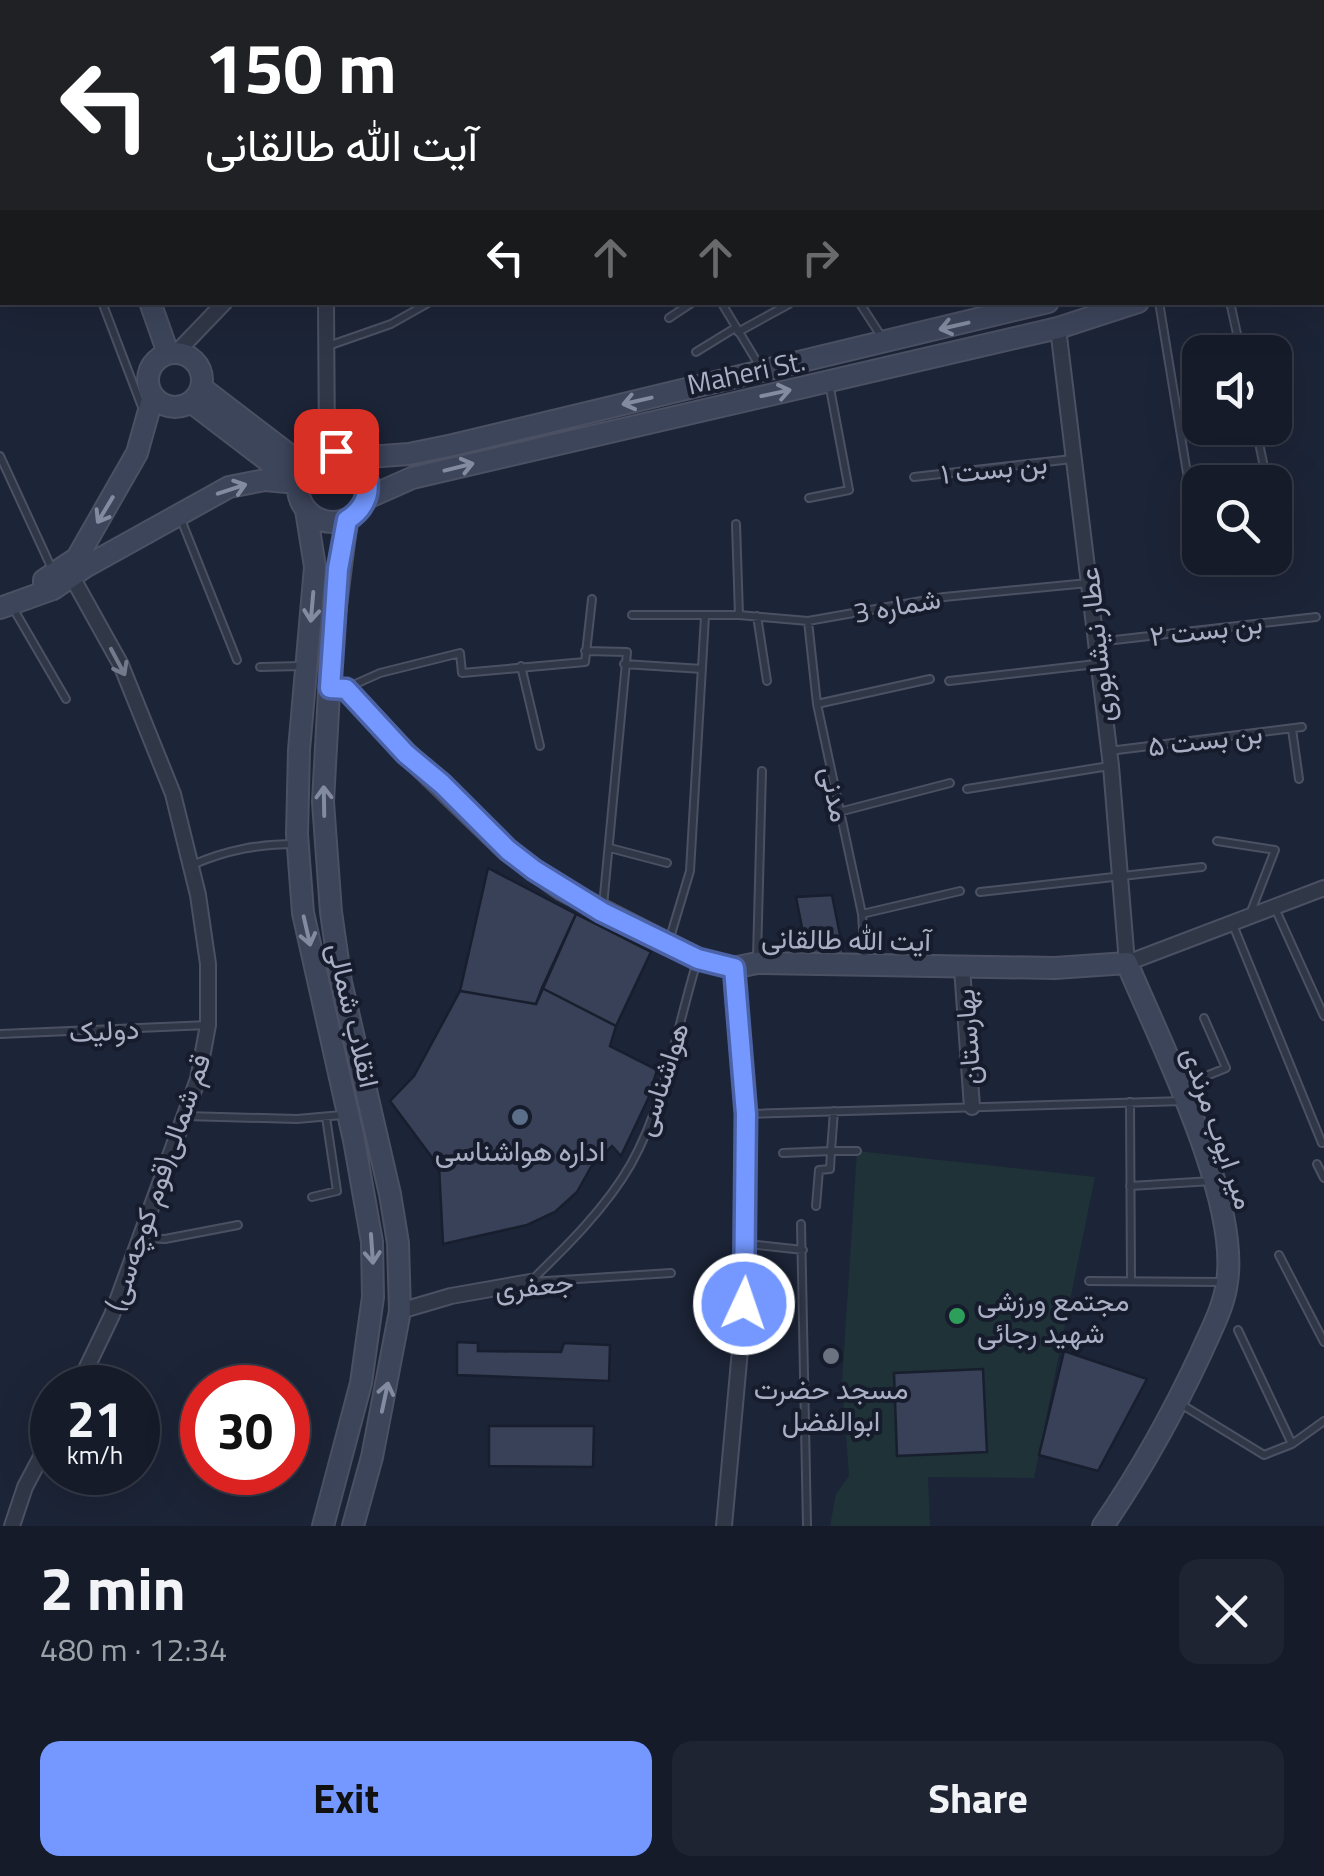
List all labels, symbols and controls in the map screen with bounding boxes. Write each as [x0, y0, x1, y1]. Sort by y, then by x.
text: 150 m [205, 14, 397, 120]
icon: left [40, 40, 170, 170]
text: آیت الله طالقانی [205, 110, 478, 178]
icon: left [478, 230, 533, 285]
icon: ahead [583, 230, 638, 285]
icon: ahead [688, 230, 743, 285]
icon: right [793, 230, 848, 285]
one-way arrow [939, 318, 971, 336]
map controls [1182, 335, 1292, 575]
button: sound [1182, 335, 1292, 445]
street label: Maheri St. [683, 339, 809, 405]
one-way arrow [759, 383, 791, 402]
one-way arrow [622, 393, 654, 411]
pin [294, 409, 379, 494]
icon: arrive [309, 424, 364, 479]
street label: بن بست ۱ [939, 441, 1049, 495]
one-way arrow [442, 457, 474, 475]
button: search [1182, 465, 1292, 575]
one-way arrow [216, 479, 248, 497]
one-way arrow [95, 496, 115, 524]
street label: عطار نیشابوری [1066, 565, 1126, 725]
street label: شماره 3 [850, 576, 944, 634]
one-way arrow [302, 590, 321, 622]
street label: بن بست ۲ [1147, 601, 1265, 657]
one-way arrow [109, 647, 128, 677]
street label: بن بست ۵ [1145, 711, 1265, 767]
street label: مدنی [809, 762, 863, 826]
one-way arrow [314, 785, 333, 818]
one-way arrow [299, 914, 317, 946]
street label: آیت الله طالقانی [761, 916, 934, 962]
street label: انقلاب شمالی [316, 938, 392, 1092]
street label: بهارستان [942, 988, 992, 1086]
street label: دولیک [68, 1007, 140, 1053]
street label: هواشناسی [622, 1016, 700, 1142]
street label: میر ایوب مرندی [1171, 1041, 1267, 1215]
street label: قم شمالی(قوم کوچه‌سی) [93, 1048, 221, 1316]
marker: اداره هواشناسی [509, 1106, 531, 1128]
place label: اداره هواشناسی [435, 1129, 605, 1172]
one-way arrow [362, 1232, 381, 1264]
position arrow [692, 1252, 796, 1356]
street label: جعفری [492, 1259, 576, 1311]
place label: مجتمع ورزشی شهید رجائی [977, 1279, 1129, 1354]
marker: مجتمع ورزشی شهید رجائی [946, 1305, 968, 1327]
marker: مسجد حضرت ابوالفضل [820, 1345, 842, 1367]
speed limit sign: 30 [180, 1365, 310, 1495]
place label: مسجد حضرت ابوالفضل [754, 1367, 908, 1442]
text: 21 [67, 1380, 123, 1456]
one-way arrow [376, 1382, 395, 1414]
text: km/h [67, 1436, 123, 1474]
text: 2 min [40, 1542, 186, 1633]
button: close [1179, 1559, 1284, 1664]
text: 480 m · 12:34 [40, 1625, 227, 1673]
button: Exit [40, 1741, 652, 1856]
button: Share [672, 1741, 1284, 1856]

